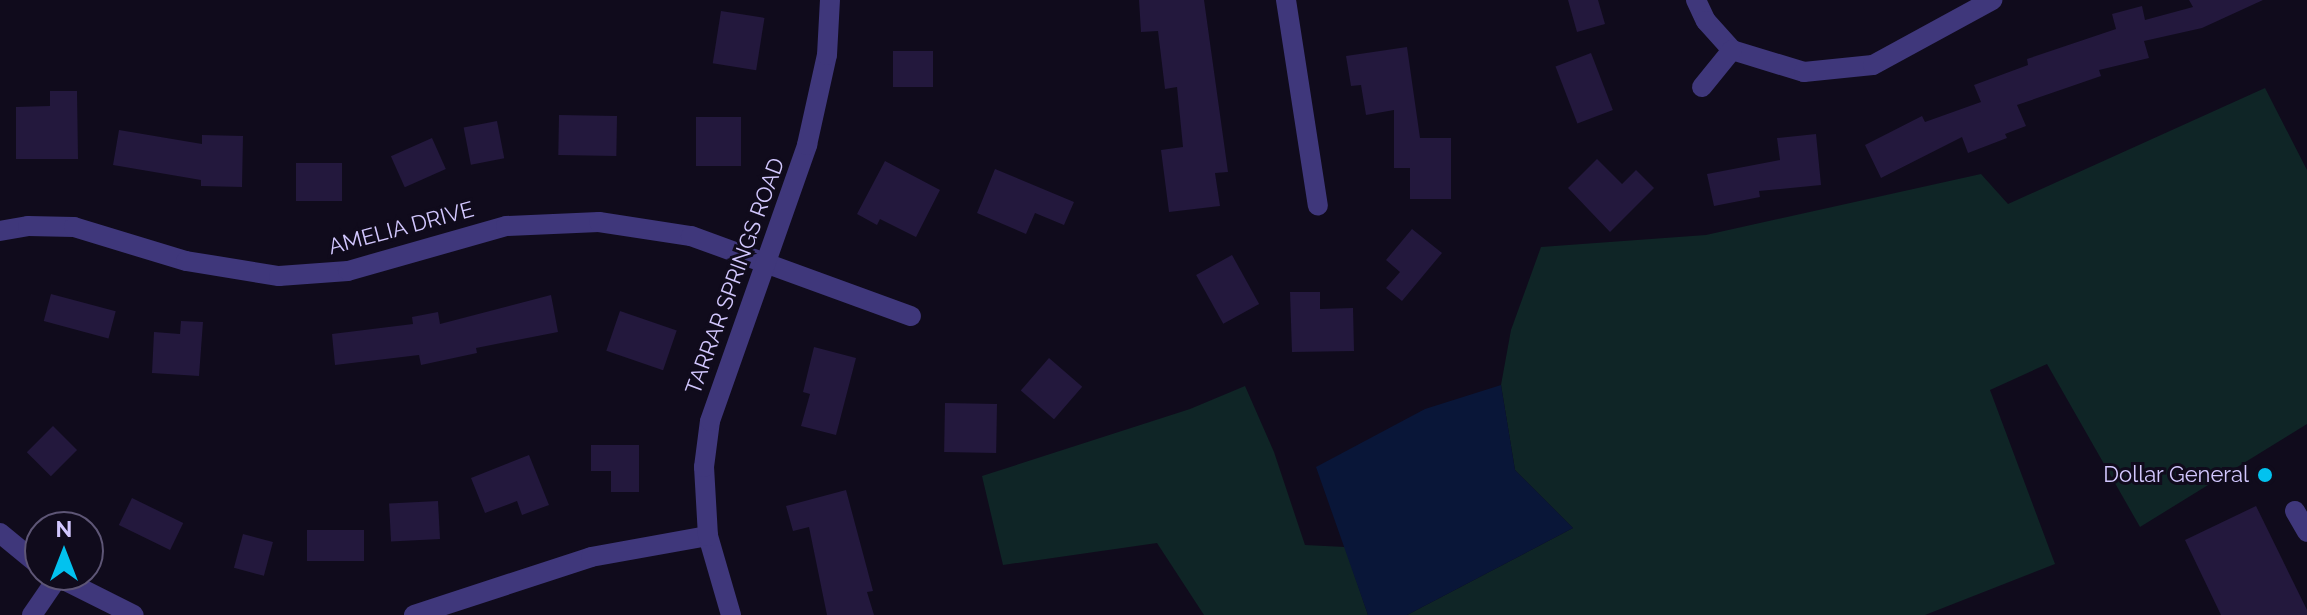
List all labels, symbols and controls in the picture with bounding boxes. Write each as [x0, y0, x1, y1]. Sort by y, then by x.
street label: TARRAR SPRINGS ROAD [680, 154, 790, 398]
street label: AMELIA DRIVE [325, 196, 477, 260]
place label: Dollar General [2103, 462, 2249, 488]
marker: Dollar General [2256, 466, 2274, 484]
north arrow [24, 511, 104, 591]
text: N [56, 516, 72, 542]

